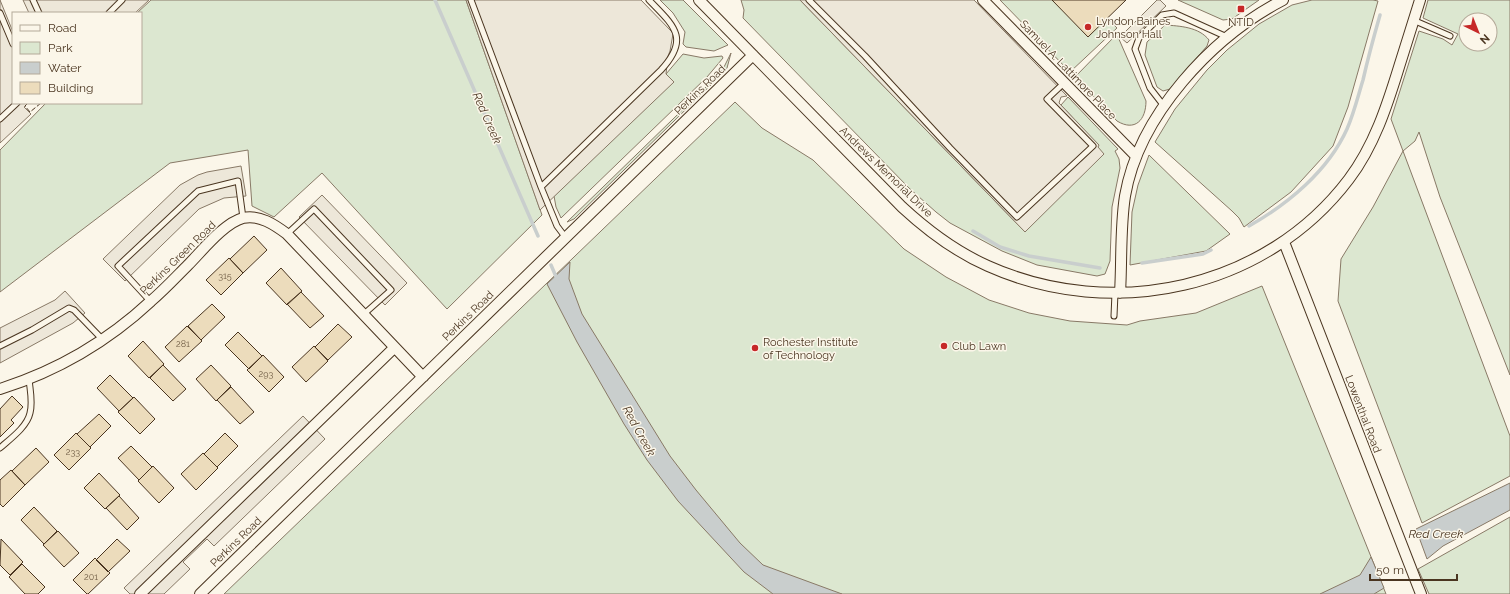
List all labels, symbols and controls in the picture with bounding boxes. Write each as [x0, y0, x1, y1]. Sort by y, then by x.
marker: NTID [1236, 4, 1246, 14]
legend [12, 12, 142, 104]
north arrow [1458, 12, 1498, 52]
place label: Lyndon Baines Johnson Hall [1096, 15, 1170, 41]
place label: NTID [1228, 16, 1254, 29]
street label: Samuel A. Lattimore Place [1017, 18, 1119, 123]
text: Road [48, 21, 77, 35]
marker: Lyndon Baines Johnson Hall [1083, 22, 1093, 32]
text: N [1477, 31, 1492, 47]
text: Park [48, 41, 73, 55]
text: Water [48, 61, 82, 75]
street label: Perkins Road [672, 62, 728, 118]
text: Building [48, 81, 94, 95]
water label: Red Creek [469, 90, 505, 147]
street label: Andrews Memorial Drive [837, 124, 936, 220]
street label: Perkins Green Road [138, 219, 219, 297]
house number: 315 [218, 271, 232, 281]
street label: Perkins Road [440, 288, 496, 344]
place label: Rochester Institute of Technology [763, 336, 859, 362]
house number: 281 [176, 339, 190, 349]
place label: Club Lawn [952, 340, 1006, 353]
marker: Club Lawn [939, 341, 949, 351]
marker: Rochester Institute of Technology [750, 343, 760, 353]
house number: 293 [259, 369, 274, 379]
street label: Lowenthal Road [1342, 373, 1384, 455]
water label: Red Creek [620, 404, 659, 459]
house number: 233 [66, 447, 80, 457]
street label: Perkins Road [208, 514, 264, 570]
water label: Red Creek [1408, 527, 1464, 541]
scale bar [1370, 556, 1457, 582]
text: 50 m [1376, 563, 1404, 577]
house number: 201 [84, 572, 98, 582]

